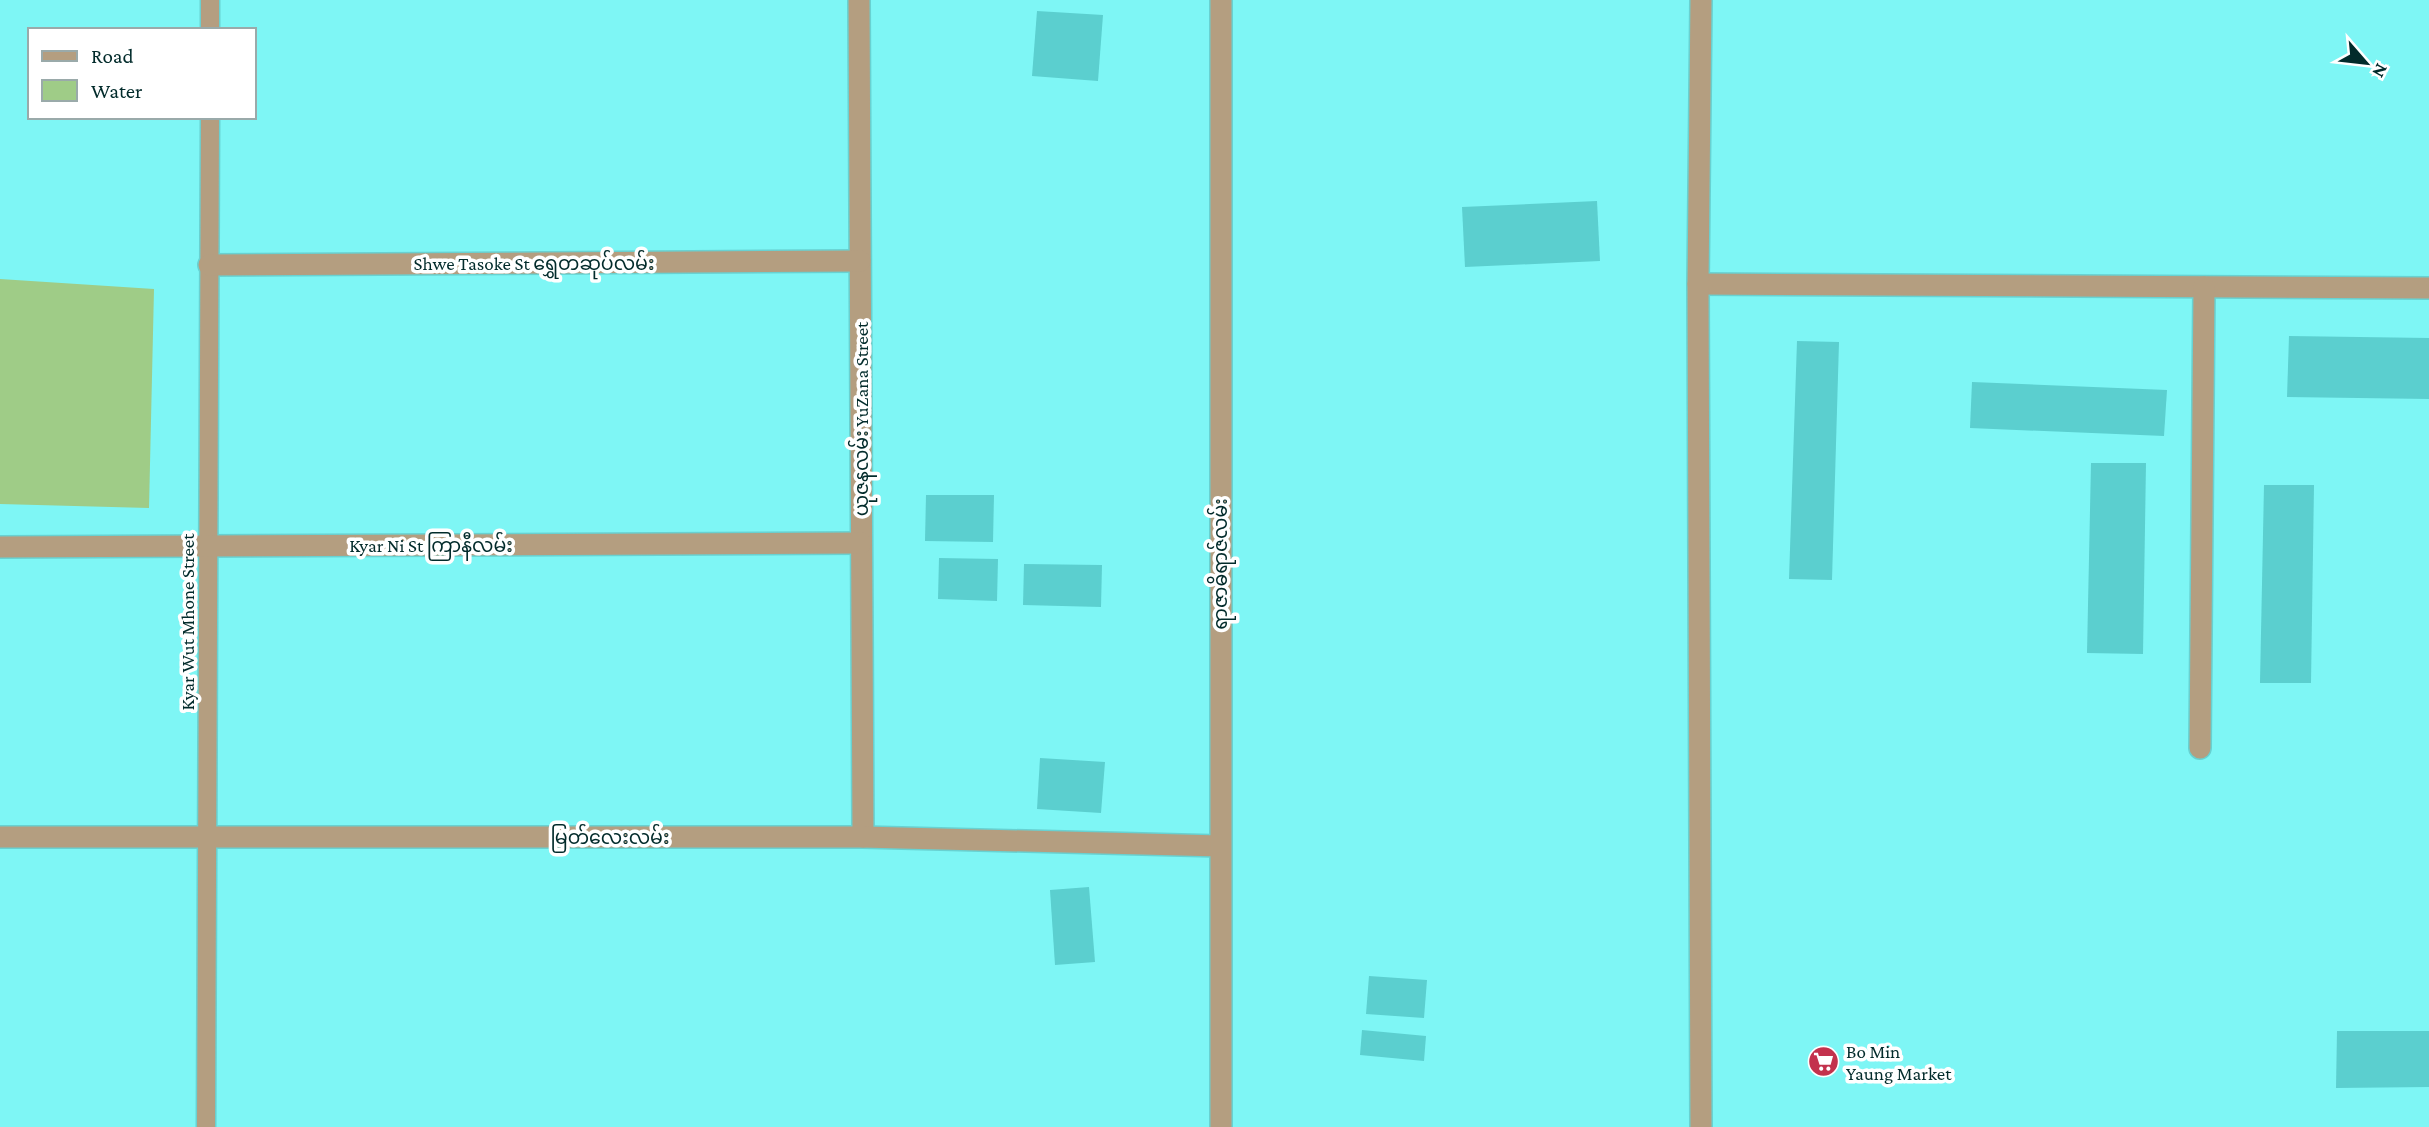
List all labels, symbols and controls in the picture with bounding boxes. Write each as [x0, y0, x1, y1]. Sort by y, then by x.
legend [28, 28, 256, 119]
north arrow [2331, 28, 2401, 98]
text: Road [91, 44, 134, 68]
text: N [2368, 60, 2393, 81]
text: Water [91, 79, 143, 103]
street label: Shwe Tasoke St ရွှေတဆုပ်လမ်း [414, 249, 655, 280]
street label: ယုဇနလမ်း YuZana Street [847, 321, 878, 516]
street label: ရာဇာဓိရာဇ်လမ်း [1206, 498, 1236, 630]
street label: Kyar Ni St ကြာနီလမ်း [349, 531, 513, 561]
street label: Kyar Wut Mhone Street [177, 533, 198, 711]
street label: မြတ်လေးလမ်း [550, 823, 670, 853]
place label: Bo Min Yaung Market [1846, 1041, 1952, 1084]
supermarket icon: Bo Min Yaung Market [1806, 1045, 1840, 1079]

